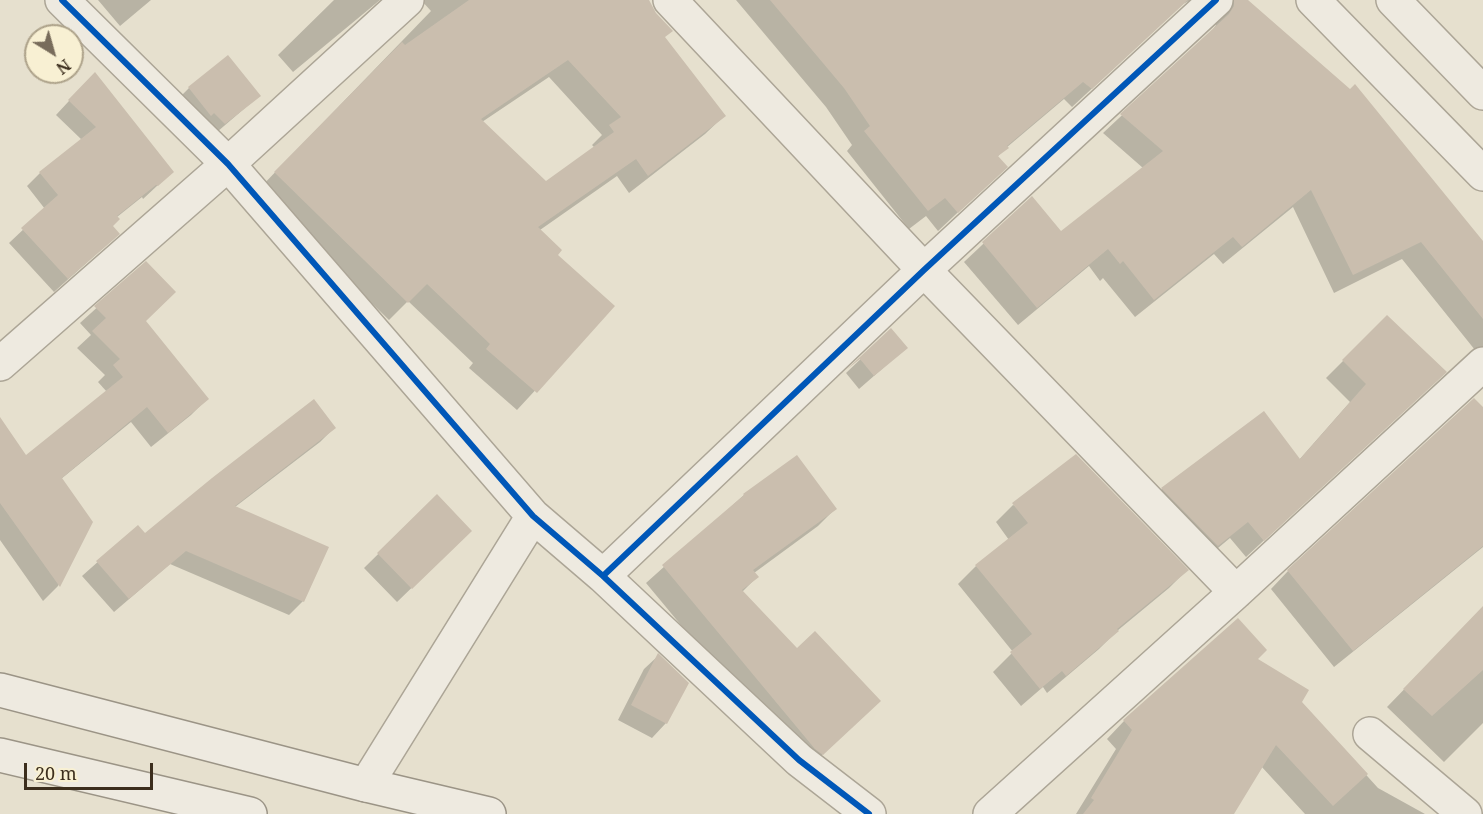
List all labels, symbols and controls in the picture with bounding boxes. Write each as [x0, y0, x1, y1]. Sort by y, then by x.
north arrow [24, 24, 84, 84]
text: N [52, 54, 75, 79]
scale bar [27, 751, 156, 789]
text: 20 m [35, 761, 77, 785]

